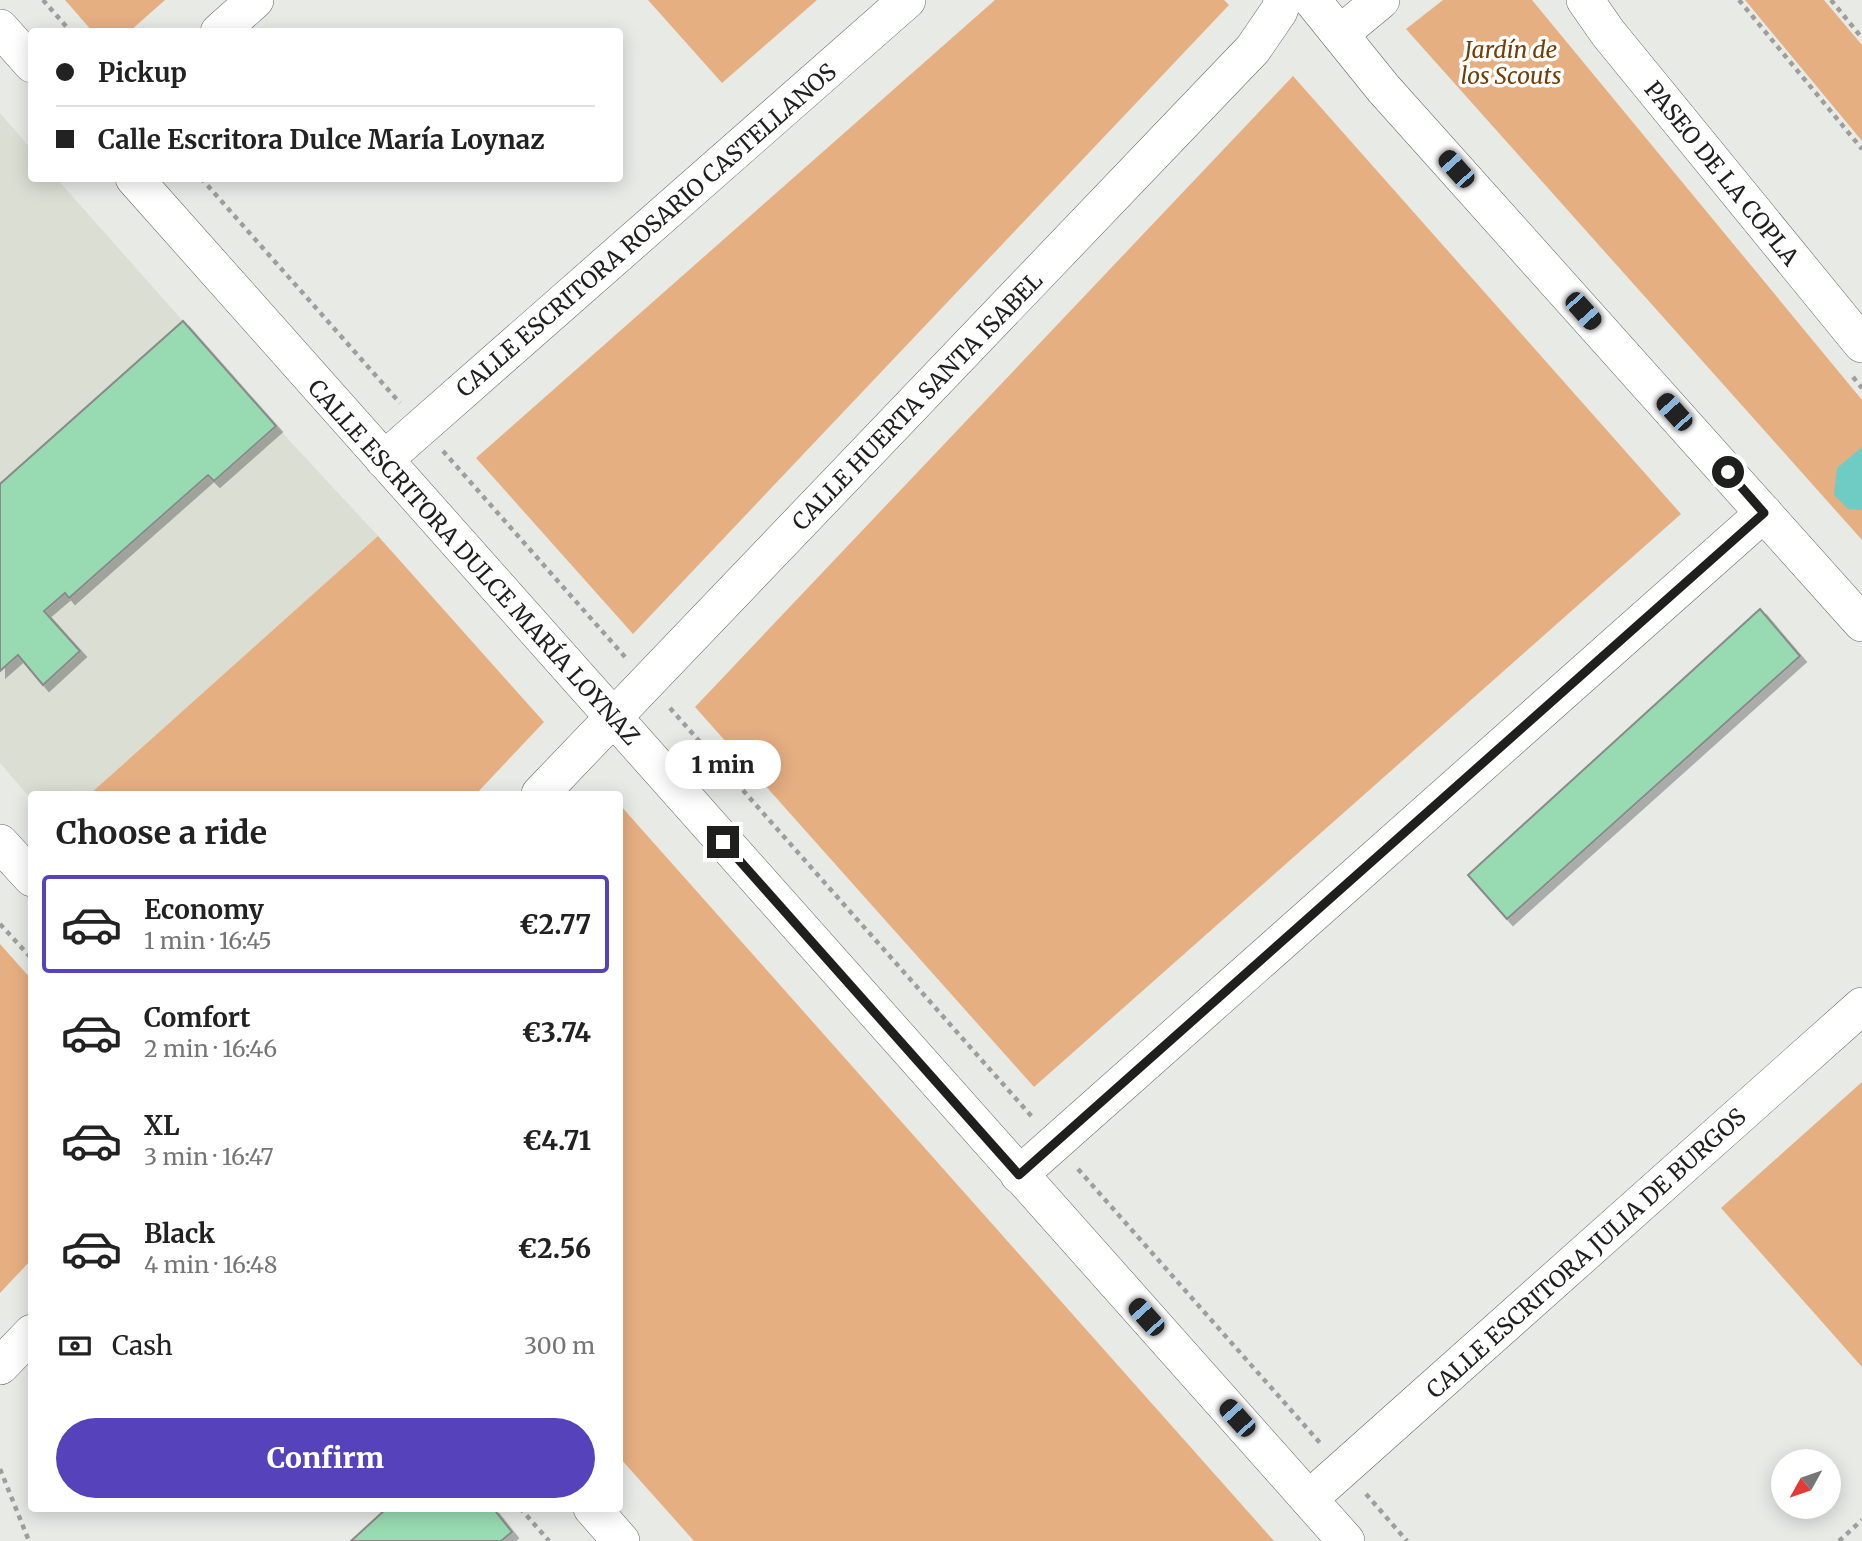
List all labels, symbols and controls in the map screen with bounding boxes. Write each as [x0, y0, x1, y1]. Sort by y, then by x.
park label: Jardín de los Scouts [1461, 35, 1561, 90]
text: Pickup [98, 56, 187, 89]
street label: CALLE ESCRITORA ROSARIO CASTELLANOS [450, 57, 842, 403]
street label: PASEO DE LA COPLA [1639, 75, 1806, 272]
text: Calle Escritora Dulce María Loynaz [98, 123, 545, 156]
car [1435, 146, 1478, 192]
street label: CALLE HUERTA SANTA ISABEL [786, 266, 1048, 536]
car [1562, 288, 1605, 334]
street label: CALLE ESCRITORA DULCE MARÍA LOYNAZ [302, 373, 646, 751]
car [1653, 389, 1696, 435]
route start [1712, 456, 1744, 488]
callout: 1 min [665, 740, 781, 790]
text: 1 min [691, 750, 755, 779]
text: Choose a ride [56, 813, 267, 853]
route end [707, 826, 739, 858]
icon: car [60, 893, 123, 956]
text: Economy [144, 893, 264, 926]
text: €2.77 [519, 908, 591, 941]
text: 1 min · 16:45 [144, 926, 272, 955]
icon: car [60, 1001, 123, 1064]
text: Comfort [144, 1001, 250, 1034]
text: €3.74 [521, 1016, 591, 1049]
text: 2 min · 16:46 [144, 1034, 277, 1063]
street label: CALLE ESCRITORA JULIA DE BURGOS [1420, 1102, 1752, 1404]
icon: car [60, 1109, 123, 1172]
text: XL [144, 1109, 180, 1142]
text: €4.71 [522, 1124, 591, 1157]
text: 3 min · 16:47 [144, 1142, 274, 1171]
icon: car [60, 1217, 123, 1280]
text: Black [144, 1217, 215, 1250]
text: €2.56 [518, 1232, 591, 1265]
text: 4 min · 16:48 [144, 1250, 278, 1279]
car [1125, 1294, 1168, 1340]
icon: cash [56, 1327, 94, 1365]
text: Cash [112, 1329, 173, 1362]
text: 300 m [524, 1331, 595, 1360]
car [1216, 1395, 1259, 1441]
button: Confirm [56, 1418, 595, 1498]
north arrow [1771, 1449, 1841, 1519]
map controls [1771, 1449, 1841, 1519]

